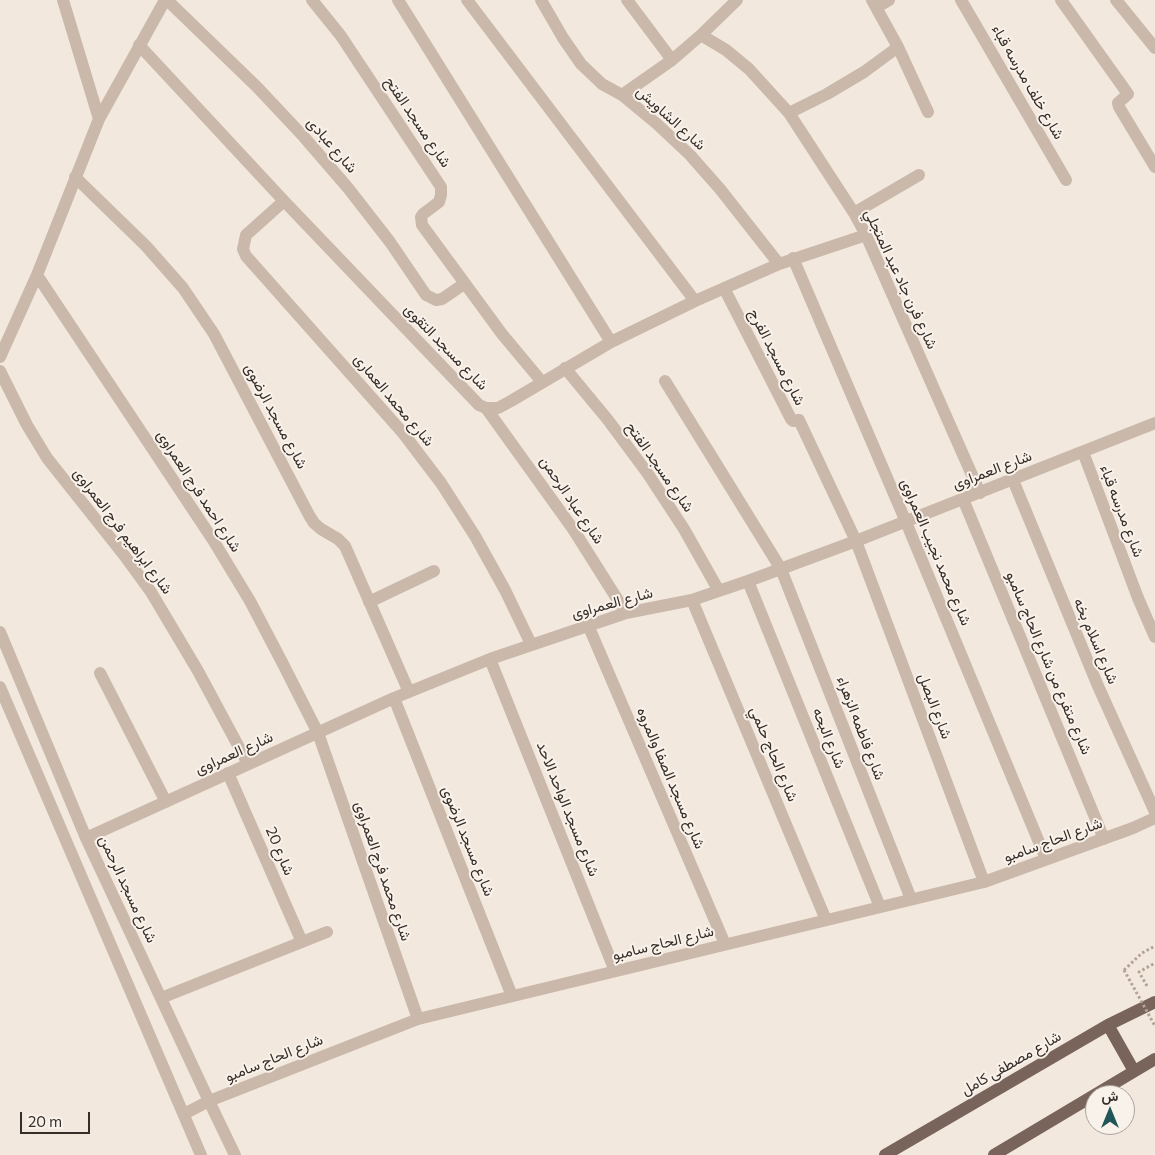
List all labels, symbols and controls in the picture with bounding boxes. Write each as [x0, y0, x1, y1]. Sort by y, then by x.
street label: شارع خلف مدرسه قباء [988, 22, 1068, 142]
street label: شارع مسجد الفتح [381, 73, 455, 171]
street label: شارع الشاويش [633, 82, 709, 154]
street label: شارع عبادى [303, 114, 361, 176]
street label: شارع فرن جاد عبد المتجلي [861, 206, 941, 352]
street label: شارع مسجد التقوى [400, 300, 492, 394]
street label: شارع مسجد الفرج [745, 306, 809, 408]
street label: شارع محمد العمارى [350, 350, 438, 450]
street label: شارع مسجد الرضوى [241, 360, 311, 472]
street label: شارع مسجد الفتح [622, 419, 698, 515]
street label: شارع احمد فرج العمراوى [153, 427, 245, 555]
street label: شارع العمراوى [950, 447, 1034, 493]
street label: شارع عباد الرحمن [536, 453, 608, 547]
street label: شارع مدرسه قباء [1096, 462, 1148, 560]
street label: شارع ابراهيم فرج العمراوى [70, 464, 176, 598]
street label: شارع محمد نجيب العمراوى [897, 476, 975, 628]
street label: شارع متفرع من شارع الحاج سامبو [1002, 569, 1096, 757]
street label: شارع العمراوى [569, 583, 655, 623]
street label: شارع اسلام بخه [1070, 595, 1122, 687]
street label: شارع البصل [914, 671, 956, 741]
street label: شارع فاطمه الزهراء [833, 673, 889, 783]
street label: شارع الحاج حلمي [746, 704, 802, 804]
street label: شارع مسجد الصفا والمروه [633, 705, 709, 851]
street label: شارع البحه [809, 705, 849, 771]
street label: شارع العمراوى [192, 728, 276, 778]
street label: شارع مسجد الواحد الاحد [533, 739, 603, 879]
street label: شارع مسجد الرضوى [438, 783, 498, 899]
street label: شارع محمد فرج العمراوى [351, 799, 415, 943]
street label: شارع الحاج سامبو [1001, 814, 1105, 866]
street label: شارع 20 [262, 824, 298, 878]
street label: شارع مسجد الرحمن [95, 832, 161, 946]
street label: شارع الحاج سامبو [611, 922, 715, 964]
street label: شارع مصطفى كامل [958, 1027, 1064, 1099]
street label: شارع الحاج سامبو [223, 1030, 325, 1086]
north arrow [1085, 1085, 1135, 1135]
text: ش [1102, 1087, 1118, 1104]
scale bar [22, 1102, 92, 1134]
text: 20 m [28, 1112, 62, 1130]

